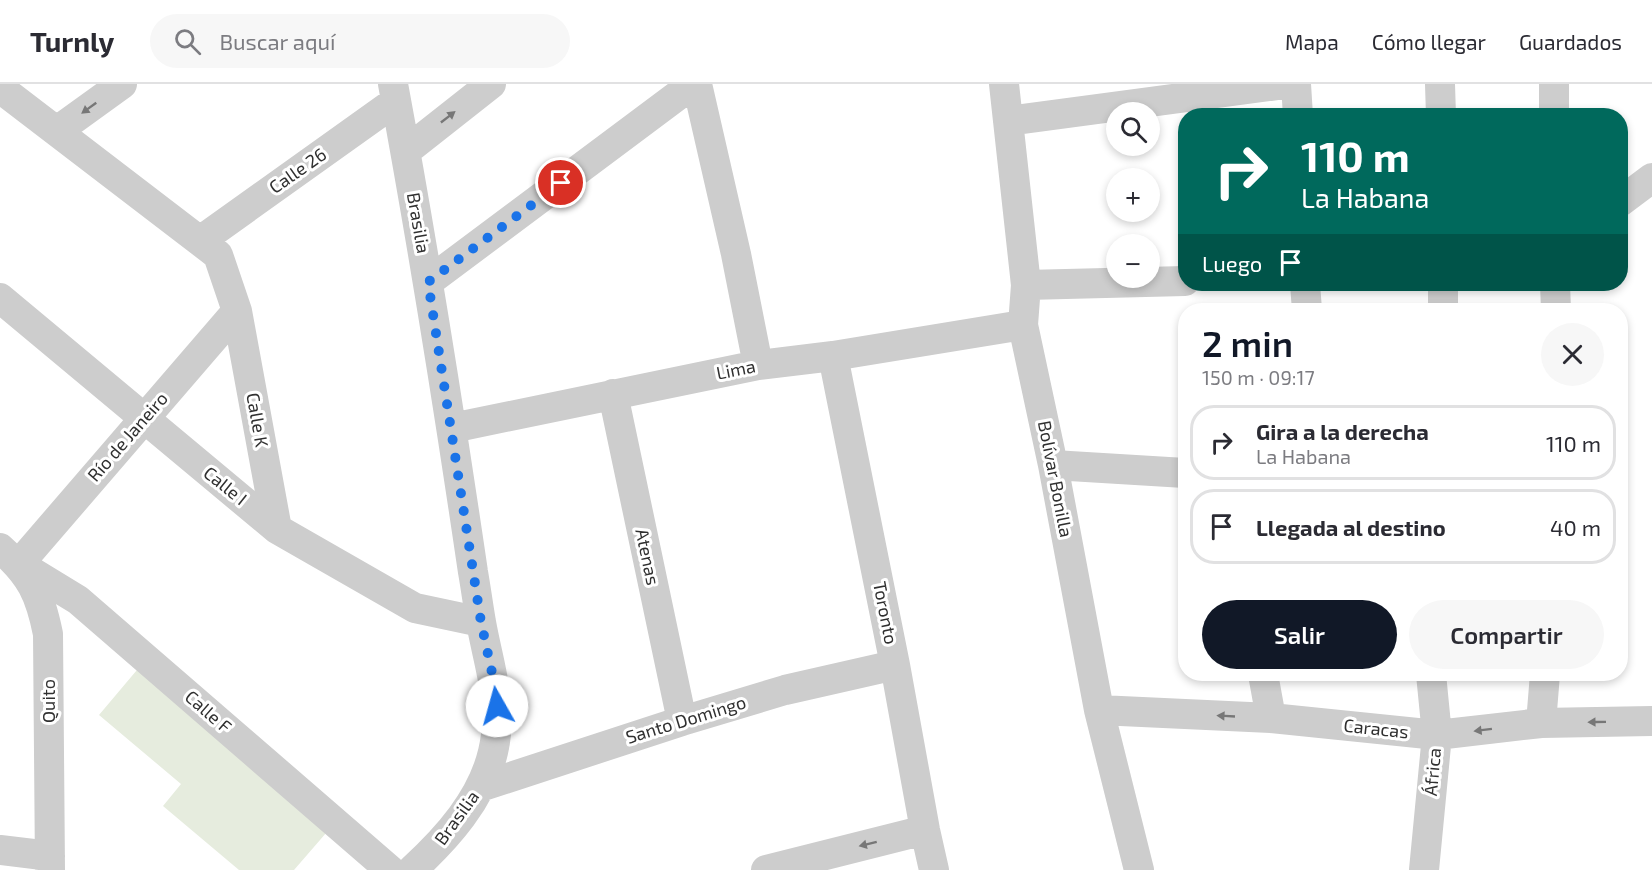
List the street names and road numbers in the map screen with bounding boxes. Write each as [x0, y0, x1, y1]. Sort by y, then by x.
street label: Calle 26 [265, 143, 330, 198]
street label: Brasilia [403, 191, 435, 255]
street label: Lima [714, 354, 757, 384]
street label: Río de Janeiro [82, 387, 172, 486]
street label: Calle K [242, 391, 274, 449]
street label: Bolívar Bonilla [1034, 419, 1078, 539]
street label: Calle I [200, 461, 252, 509]
street label: Atenas [631, 527, 665, 587]
street label: Toronto [869, 580, 903, 646]
street label: Quito [37, 679, 59, 723]
street label: Calle F [181, 685, 237, 738]
street label: Santo Domingo [623, 690, 749, 748]
street label: Caracas [1343, 714, 1410, 742]
street label: África [1419, 747, 1445, 797]
street label: Brasilia [429, 786, 483, 849]

